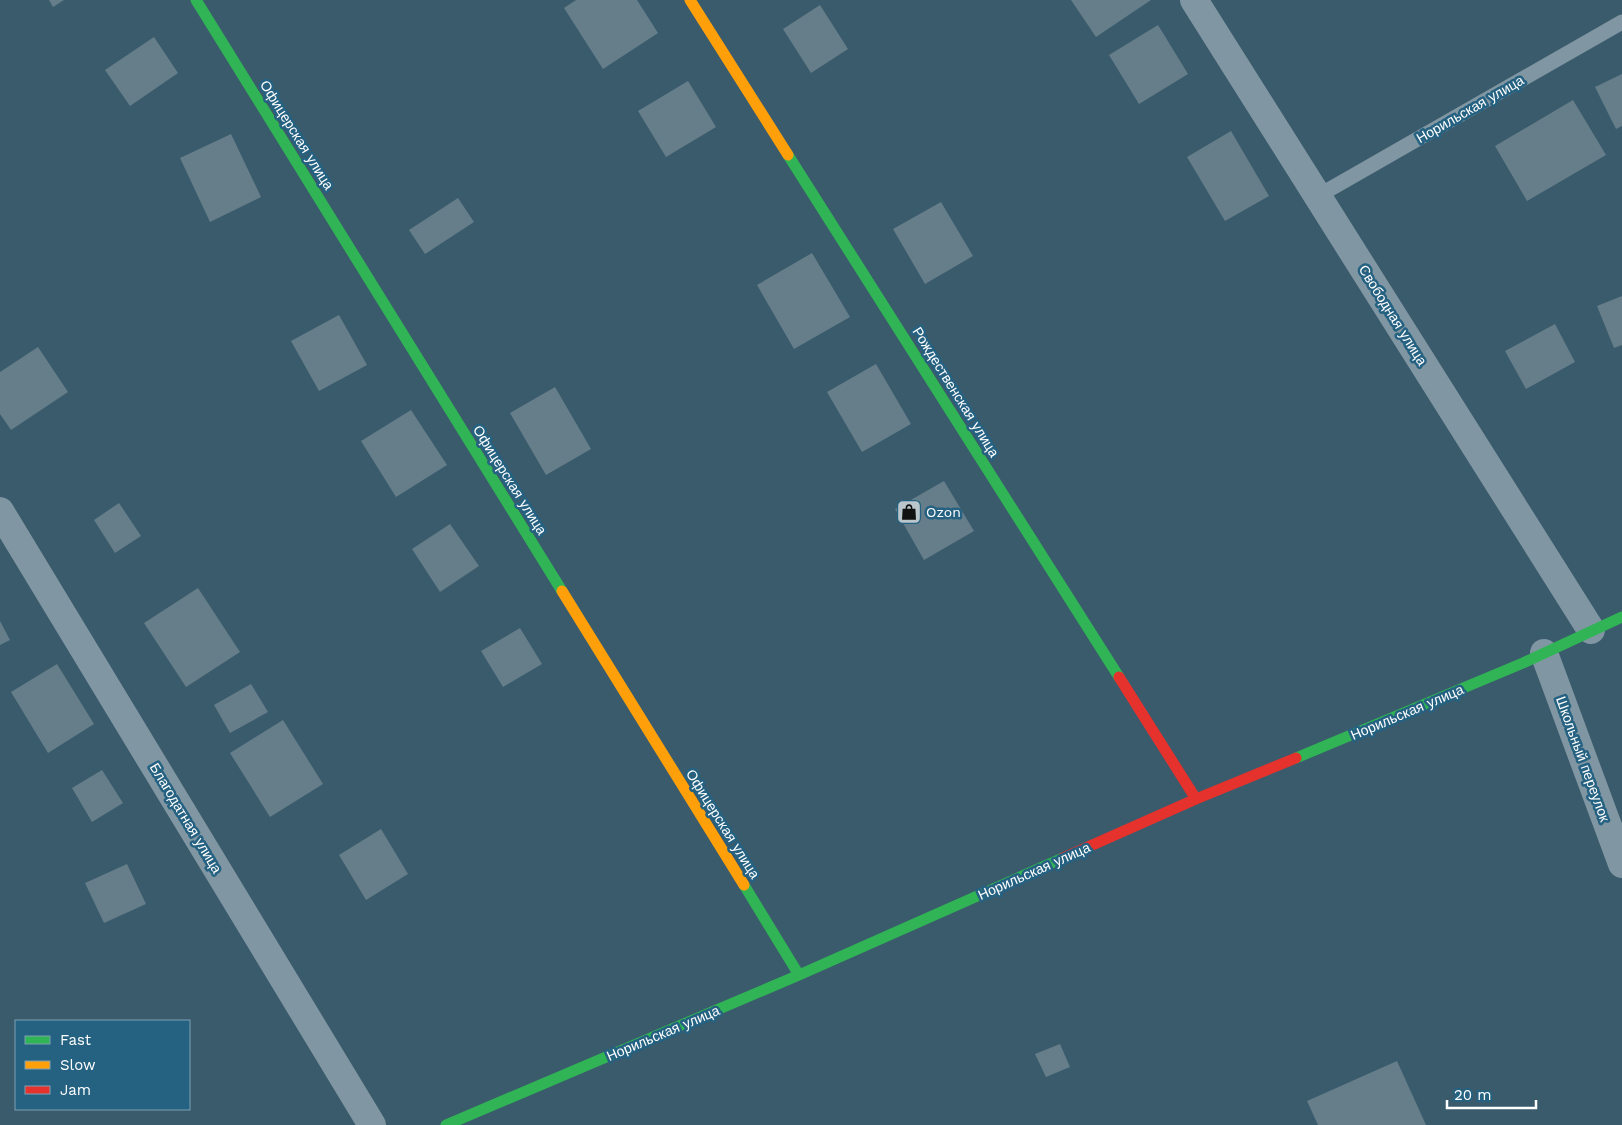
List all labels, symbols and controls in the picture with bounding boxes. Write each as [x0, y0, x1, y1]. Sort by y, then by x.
street label: Норильская улица [1414, 72, 1527, 146]
street label: Офицерская улица [257, 77, 337, 193]
street label: Свободная улица [1356, 262, 1430, 368]
street label: Рождественская улица [909, 324, 1003, 460]
street label: Офицерская улица [470, 422, 550, 538]
shop icon: Ozon [896, 499, 922, 525]
place label: Ozon [926, 504, 961, 520]
street label: Норильская улица [1348, 681, 1466, 743]
street label: Школьный переулок [1553, 694, 1613, 825]
street label: Благодатная улица [147, 760, 225, 876]
street label: Офицерская улица [683, 766, 763, 882]
street label: Норильская улица [975, 839, 1093, 903]
street label: Норильская улица [604, 1002, 722, 1064]
legend [15, 1020, 190, 1110]
text: Fast [60, 1031, 92, 1049]
text: Slow [60, 1056, 96, 1074]
scale bar [1447, 1078, 1536, 1110]
text: Jam [60, 1081, 91, 1099]
text: 20 m [1454, 1086, 1492, 1104]

